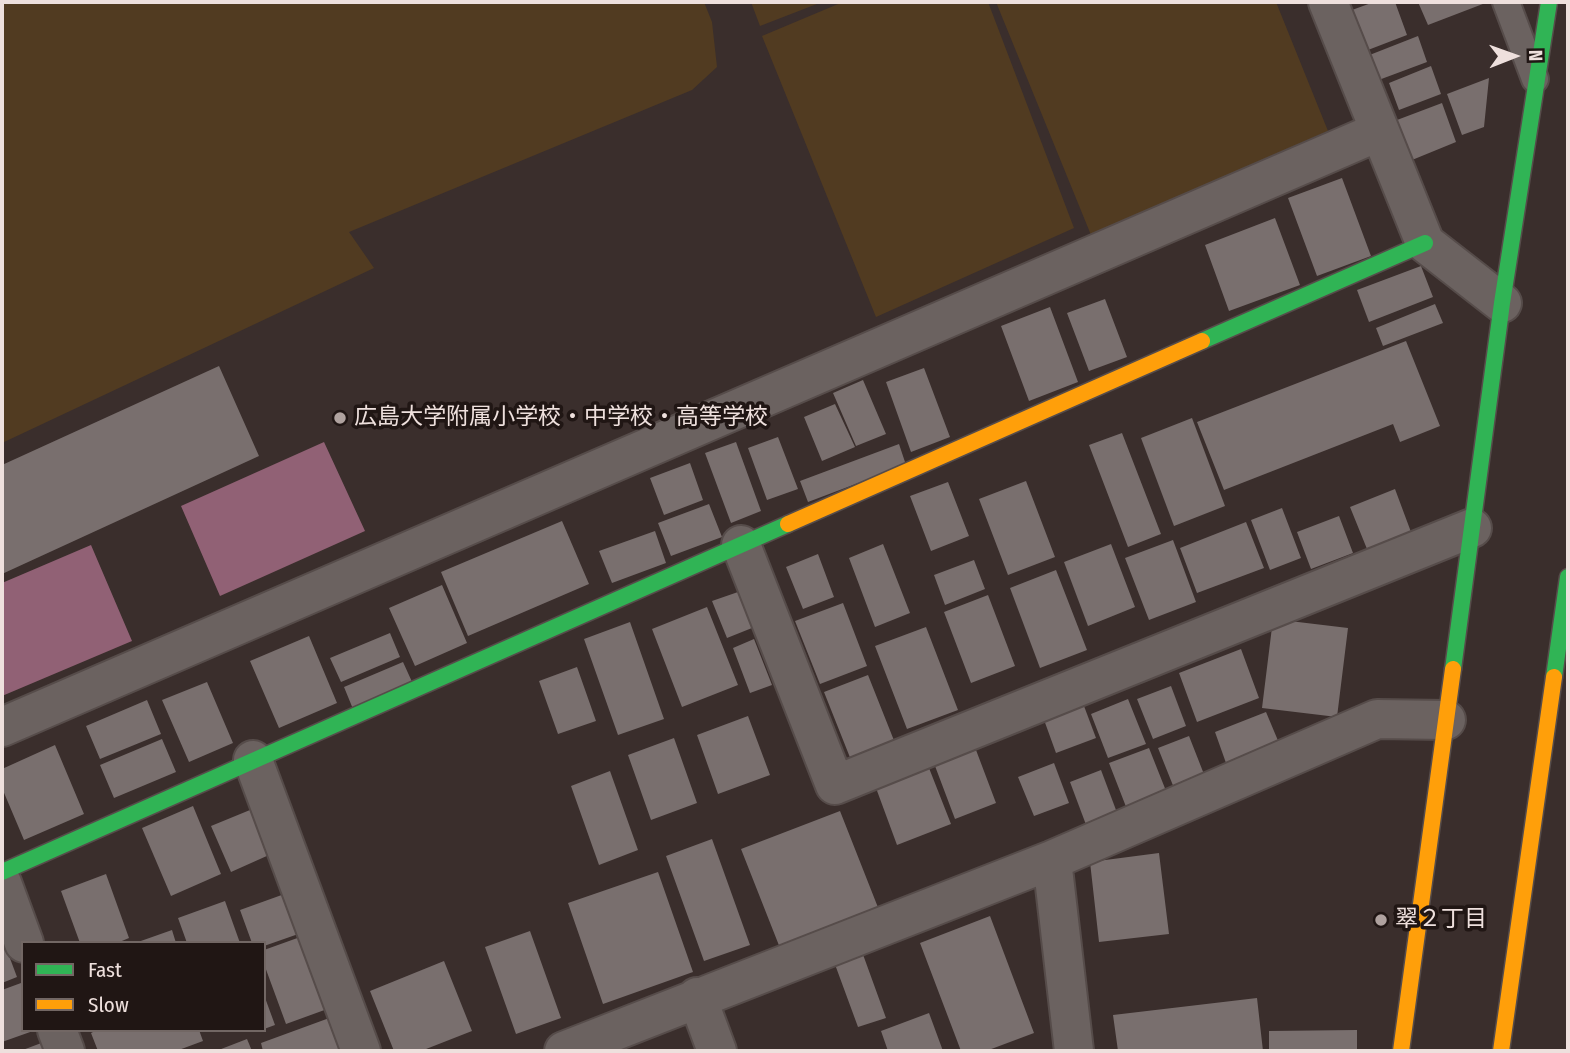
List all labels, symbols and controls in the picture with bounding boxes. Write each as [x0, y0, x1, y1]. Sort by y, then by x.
north arrow [1479, 21, 1549, 91]
text: N [1524, 50, 1547, 62]
place label: 広島大学附属小学校・中学校・高等学校 [354, 404, 768, 432]
marker: 広島大学附属小学校・中学校・高等学校 [332, 410, 348, 426]
place label: 翠２丁目 [1395, 906, 1487, 934]
marker: 翠２丁目 [1373, 912, 1389, 928]
legend [21, 941, 266, 1032]
text: Fast [88, 957, 122, 983]
text: Slow [88, 992, 129, 1018]

